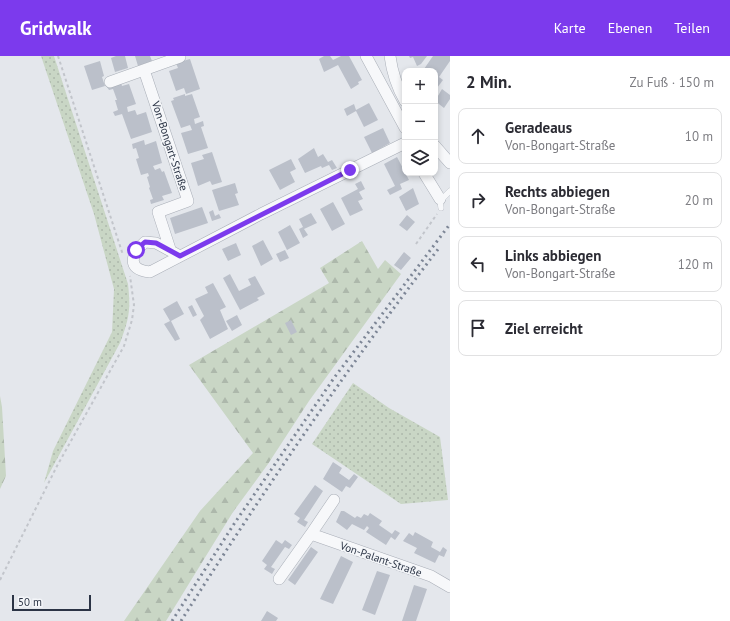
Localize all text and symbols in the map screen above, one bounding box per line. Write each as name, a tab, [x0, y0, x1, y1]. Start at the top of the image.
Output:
text: Gridwalk	[20, 16, 92, 40]
text: Karte	[554, 19, 586, 37]
text: Ebenen	[608, 19, 652, 37]
text: Teilen	[674, 19, 710, 37]
map controls	[402, 68, 438, 176]
button: +	[402, 68, 438, 104]
text: 2 Min.	[466, 71, 512, 93]
text: Zu Fuß · 150 m	[630, 74, 714, 91]
street label: Von-Bongart-Straße	[149, 98, 191, 193]
button: −	[402, 104, 438, 140]
text: Geradeaus	[505, 118, 572, 137]
icon: ahead	[467, 125, 489, 147]
text: 10 m	[685, 128, 713, 145]
text: Von-Bongart-Straße	[505, 137, 615, 154]
button: layers	[402, 140, 438, 176]
route end	[341, 161, 359, 179]
text: Rechts abbiegen	[505, 182, 610, 201]
icon: right	[467, 189, 489, 211]
text: 20 m	[685, 192, 713, 209]
text: Von-Bongart-Straße	[505, 201, 615, 218]
route start	[127, 241, 145, 259]
text: Links abbiegen	[505, 246, 601, 265]
icon: left	[467, 253, 489, 275]
text: 120 m	[678, 256, 713, 273]
text: Von-Bongart-Straße	[505, 265, 615, 282]
icon: arrive	[467, 317, 489, 339]
text: Ziel erreicht	[505, 319, 583, 338]
street label: Von-Palant-Straße	[337, 538, 424, 580]
scale bar	[12, 593, 91, 612]
text: 50 m	[18, 595, 42, 609]

